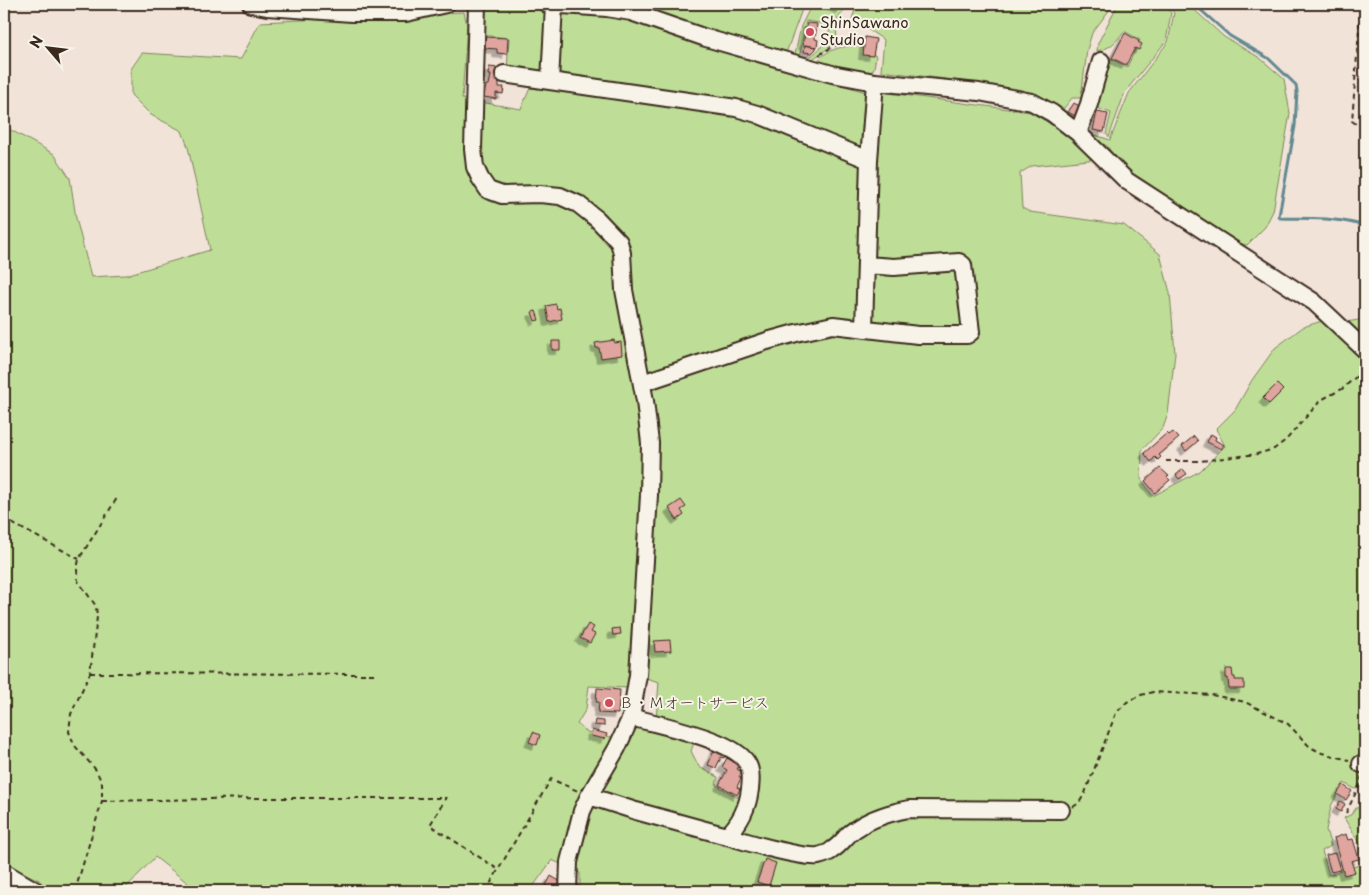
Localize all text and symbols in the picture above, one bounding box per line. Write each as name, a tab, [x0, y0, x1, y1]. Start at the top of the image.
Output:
place label: ShinSawano Studio	[820, 10, 909, 50]
north arrow	[22, 22, 72, 72]
marker: ShinSawano Studio	[804, 26, 816, 38]
text: N	[24, 32, 48, 51]
place label: Ｂ・Ｍオートサービス	[619, 690, 769, 713]
marker: Ｂ・Ｍオートサービス	[603, 697, 615, 709]

